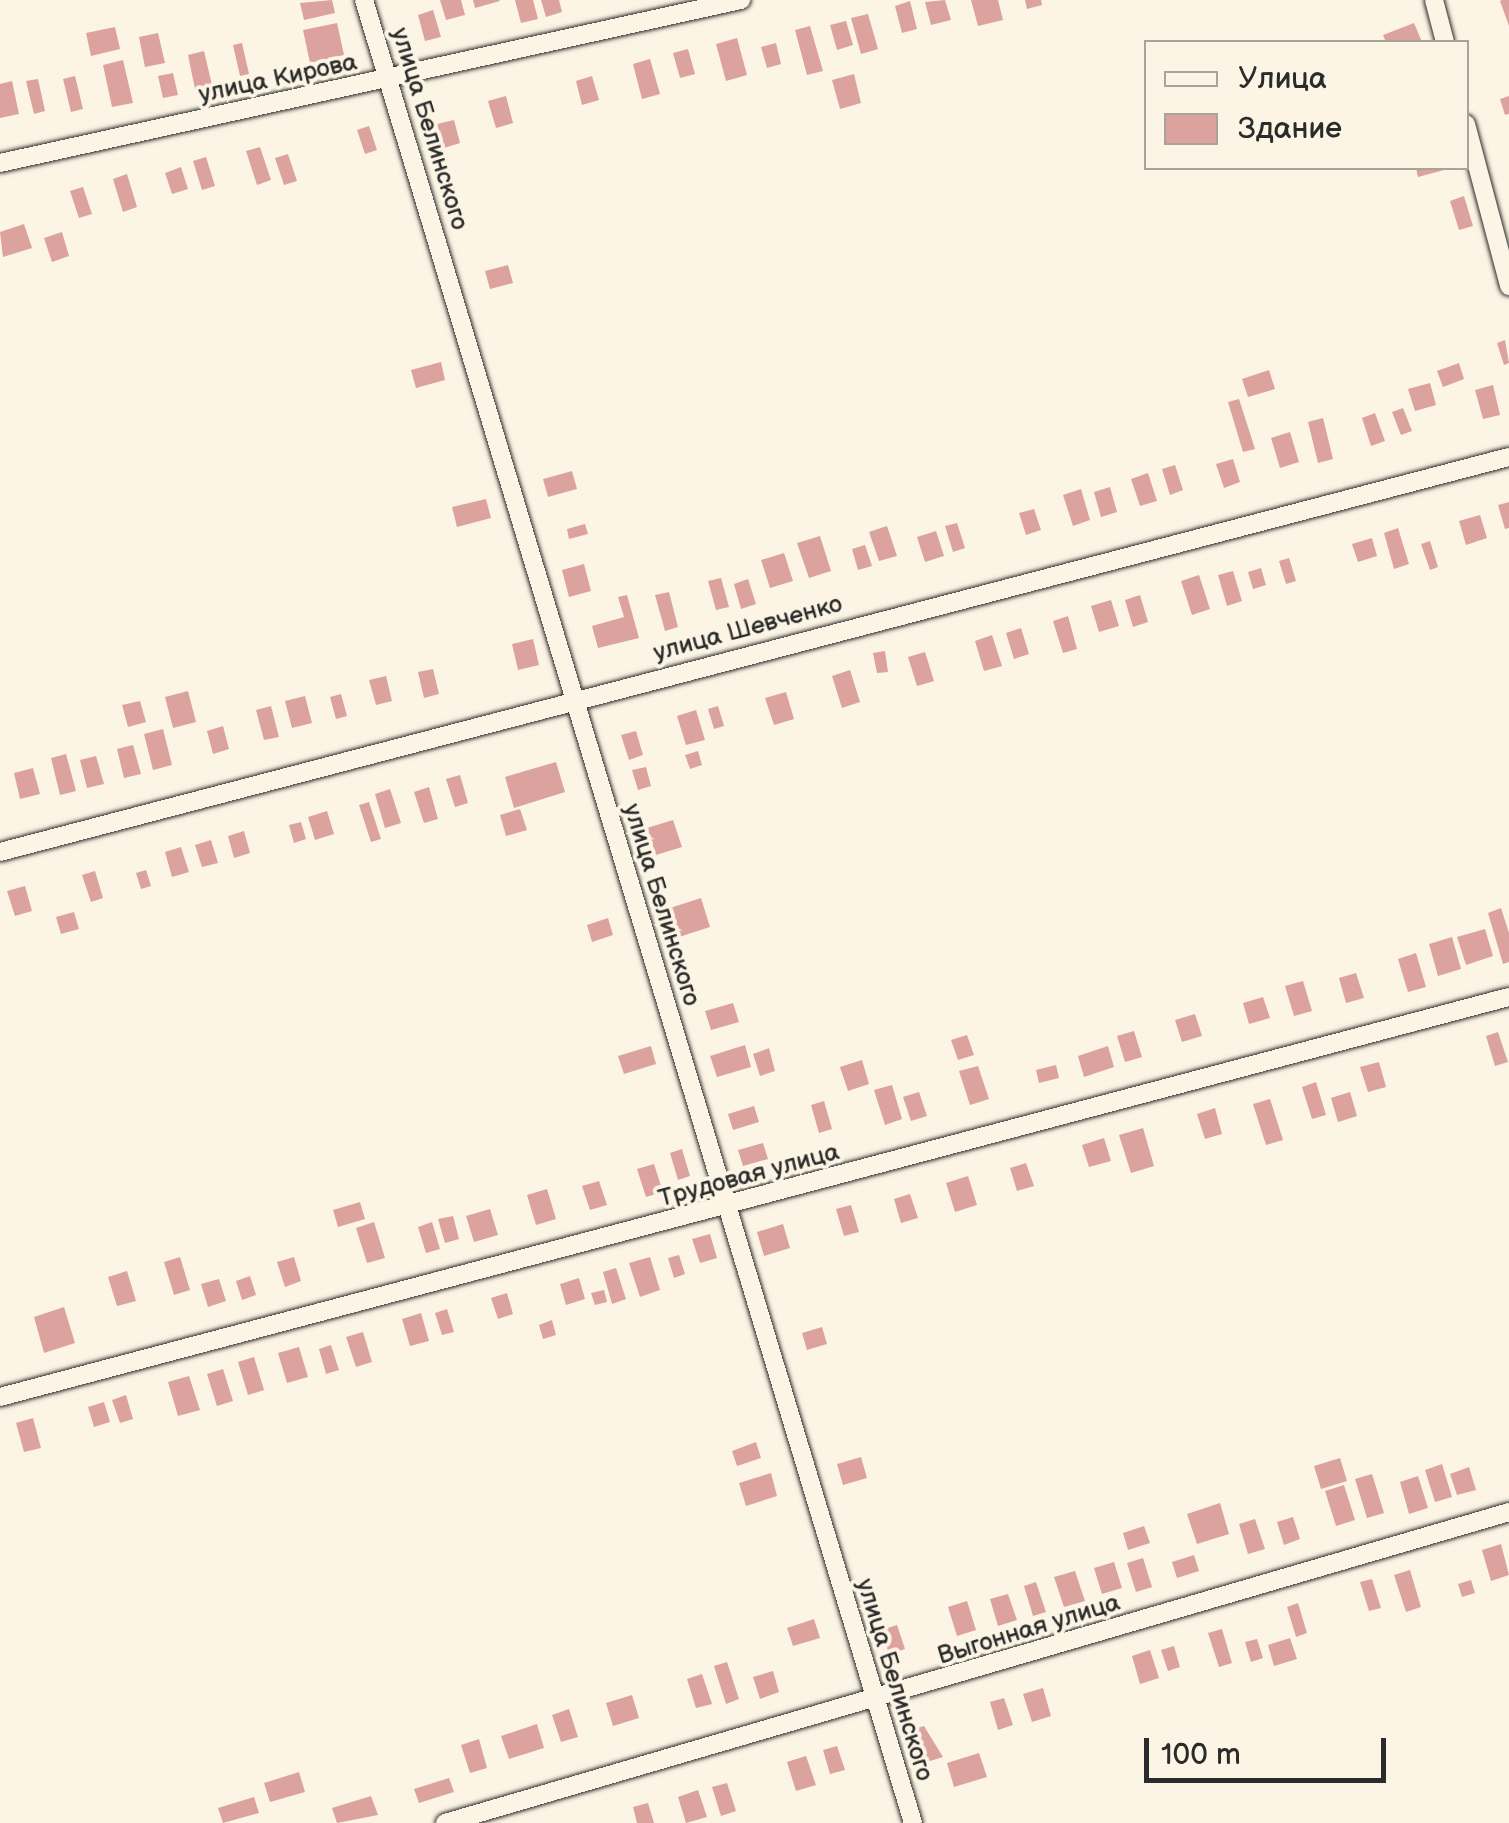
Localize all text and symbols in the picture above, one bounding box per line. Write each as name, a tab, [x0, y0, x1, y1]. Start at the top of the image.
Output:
street label: улица Белинского	[384, 24, 474, 234]
legend	[1144, 40, 1469, 170]
street label: улица Кирова	[196, 48, 360, 110]
text: Улица	[1238, 61, 1327, 97]
text: Здание	[1238, 111, 1342, 147]
street label: улица Шевченко	[650, 589, 846, 669]
street label: улица Белинского	[616, 800, 706, 1010]
street label: Трудовая улица	[655, 1137, 843, 1215]
street label: улица Белинского	[849, 1575, 939, 1785]
street label: Выгонная улица	[934, 1588, 1124, 1672]
scale bar	[1149, 1718, 1392, 1780]
text: 100 m	[1161, 1737, 1241, 1773]

